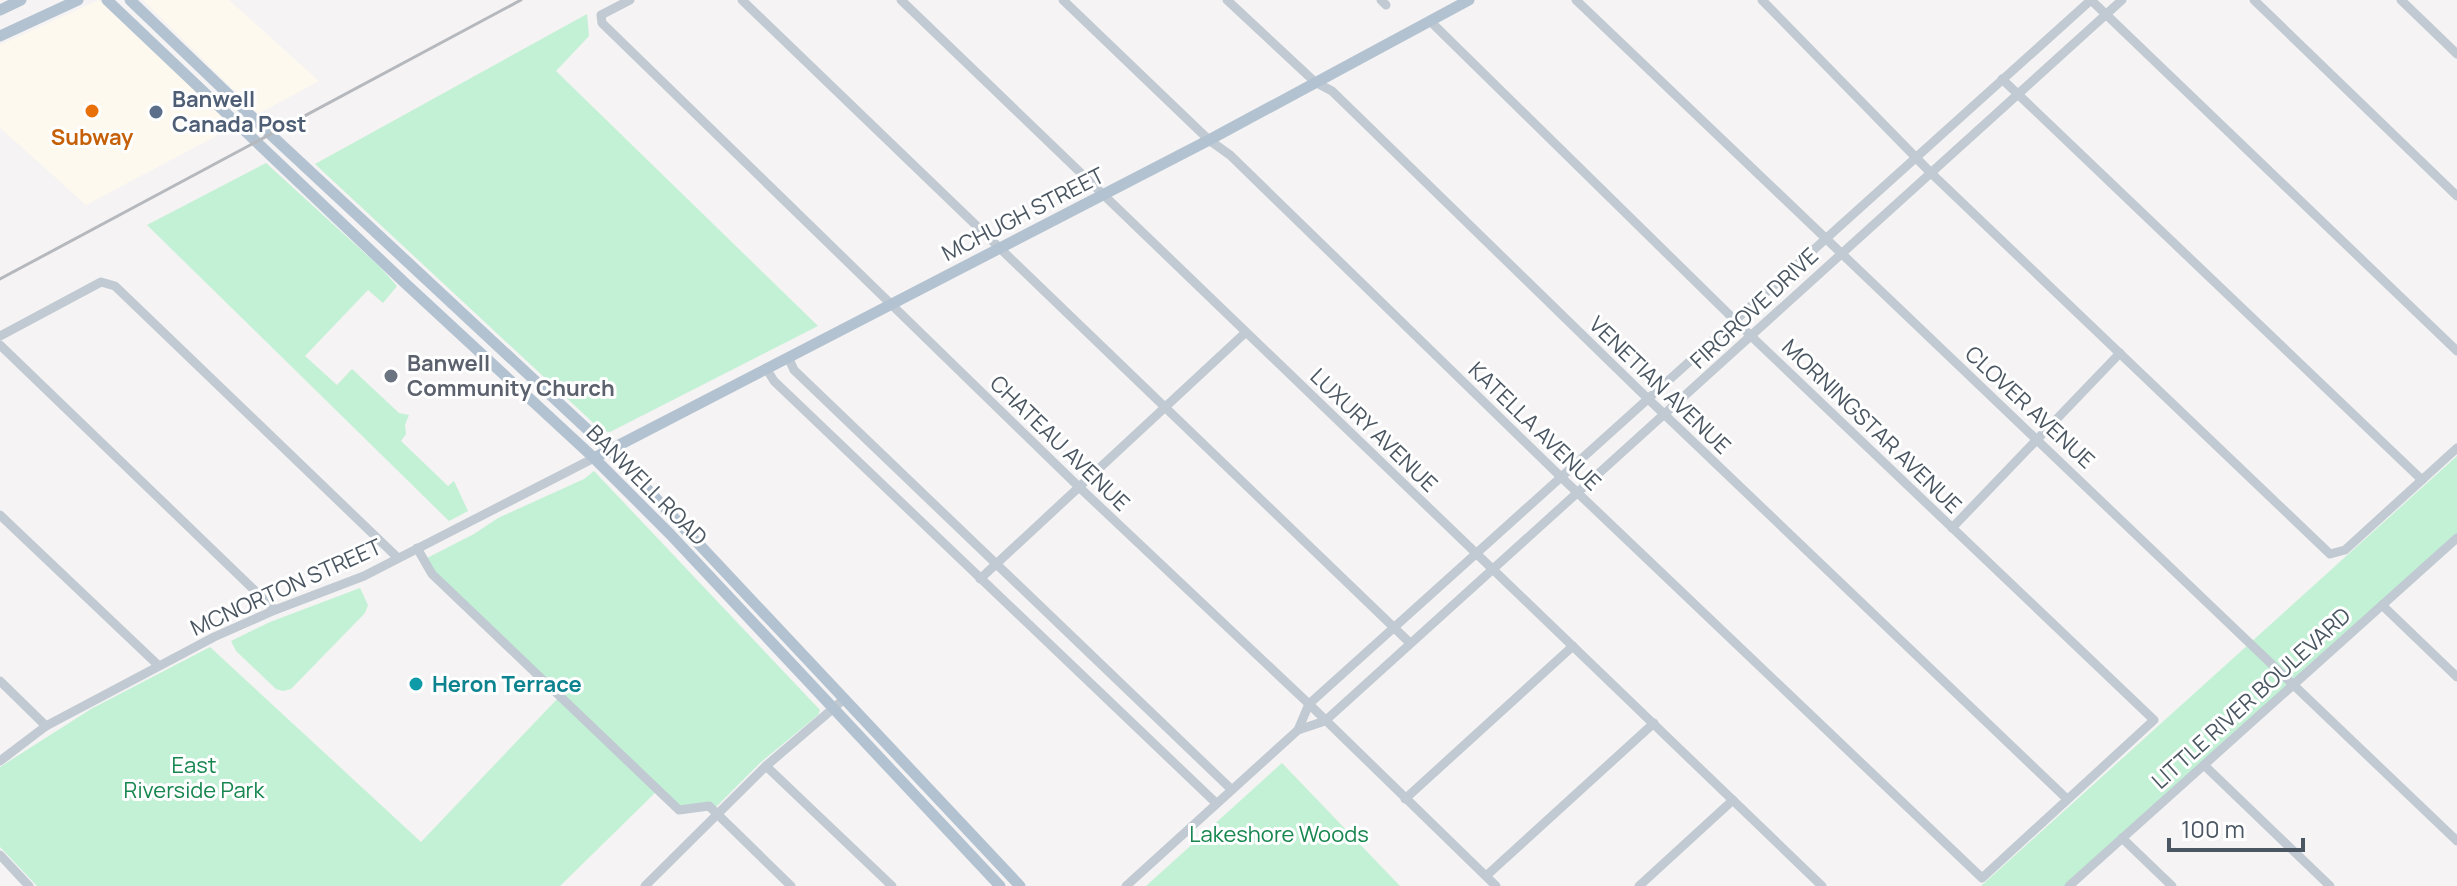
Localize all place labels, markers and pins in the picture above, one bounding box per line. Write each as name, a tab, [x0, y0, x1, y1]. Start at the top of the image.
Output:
place label: Banwell Canada Post	[172, 84, 307, 139]
marker: Subway	[83, 102, 101, 120]
marker: Banwell Canada Post	[147, 103, 165, 121]
place label: Subway	[51, 122, 134, 152]
place label: Banwell Community Church	[407, 348, 615, 403]
marker: Banwell Community Church	[382, 367, 400, 385]
place label: Heron Terrace	[432, 669, 582, 699]
marker: Heron Terrace	[407, 675, 425, 693]

